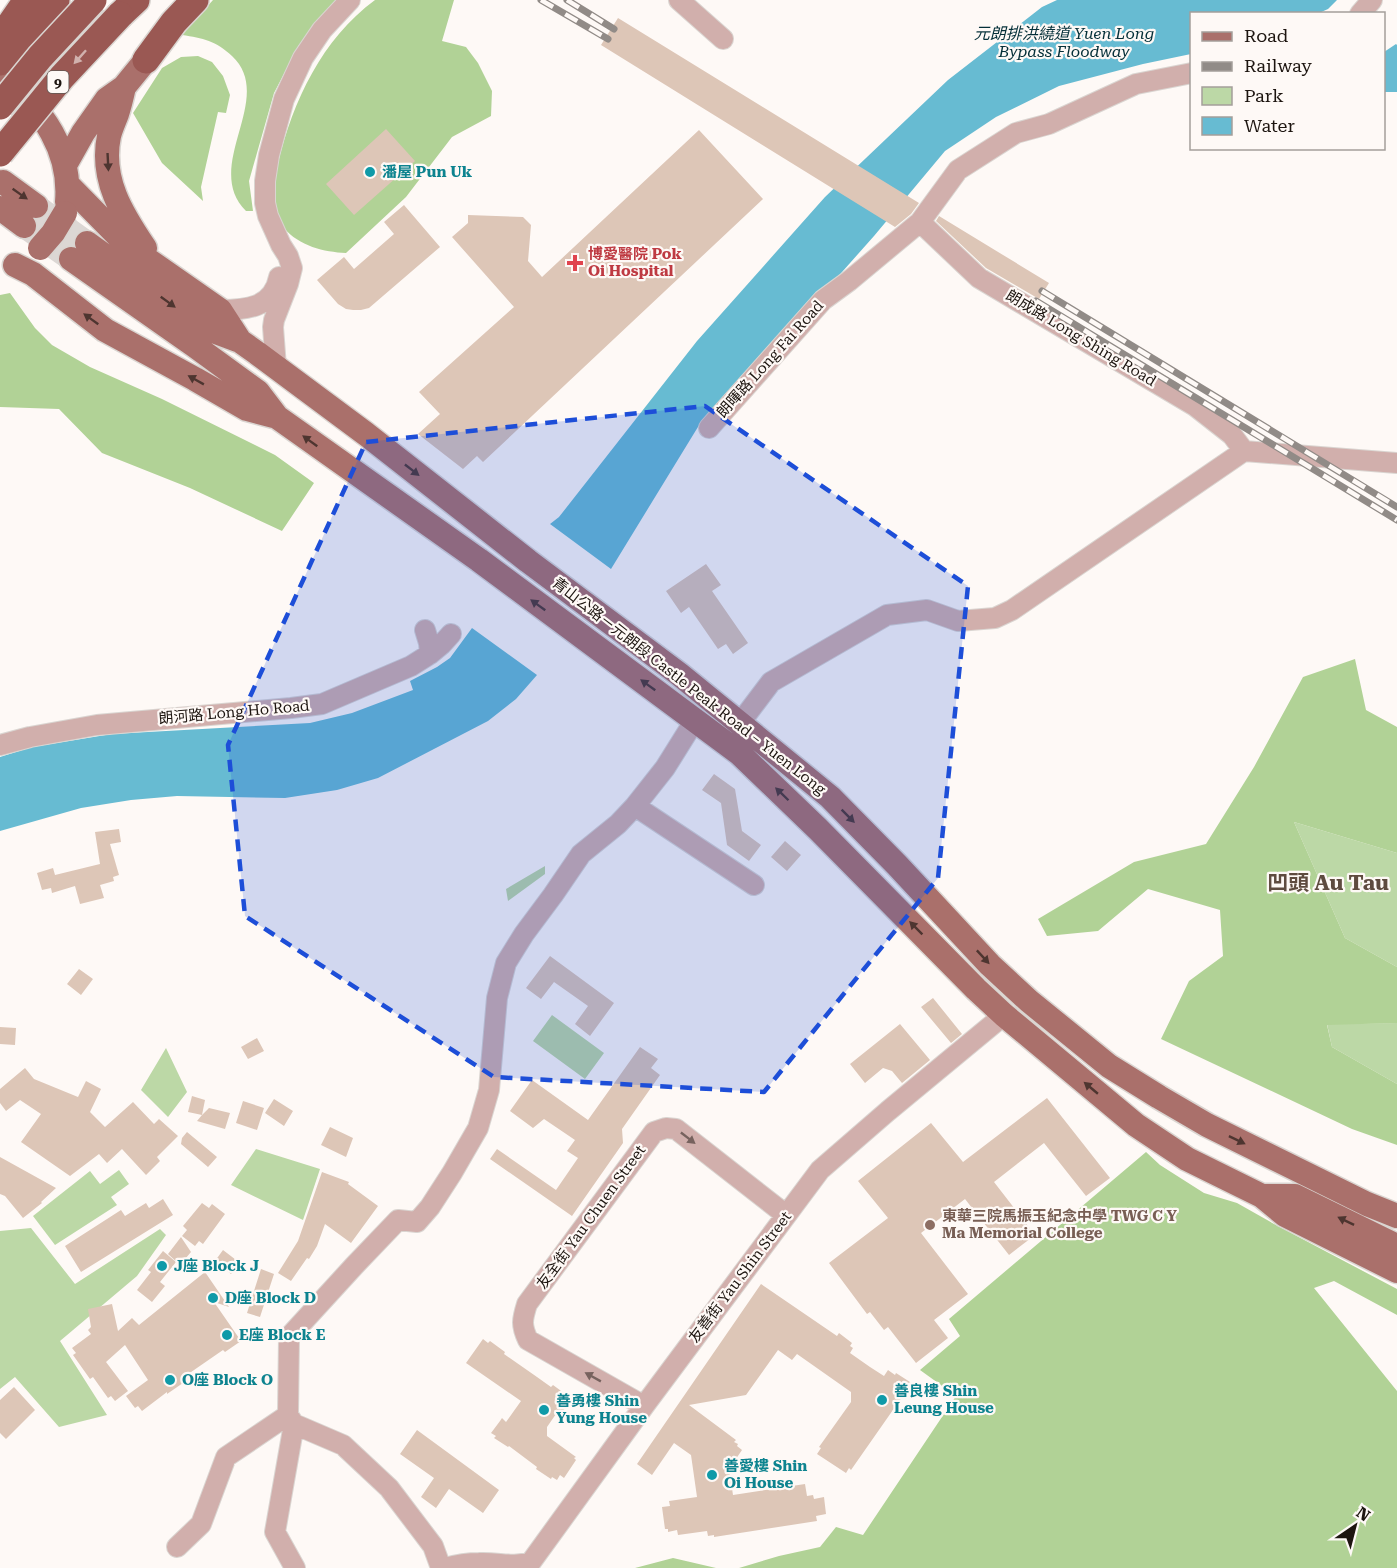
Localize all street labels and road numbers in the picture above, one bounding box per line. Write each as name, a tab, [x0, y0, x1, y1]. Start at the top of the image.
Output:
road number: 9	[48, 71, 68, 93]
street label: 朗成路 Long Shing Road	[1003, 286, 1160, 390]
street label: 朗暉路 Long Fai Road	[713, 297, 828, 421]
street label: 青山公路－元朗段 Castle Peak Road – Yuen Long	[549, 574, 830, 799]
street label: 朗河路 Long Ho Road	[158, 696, 311, 728]
street label: 友全街 Yau Chuen Street	[533, 1141, 650, 1292]
street label: 友善街 Yau Shin Street	[685, 1208, 795, 1346]

